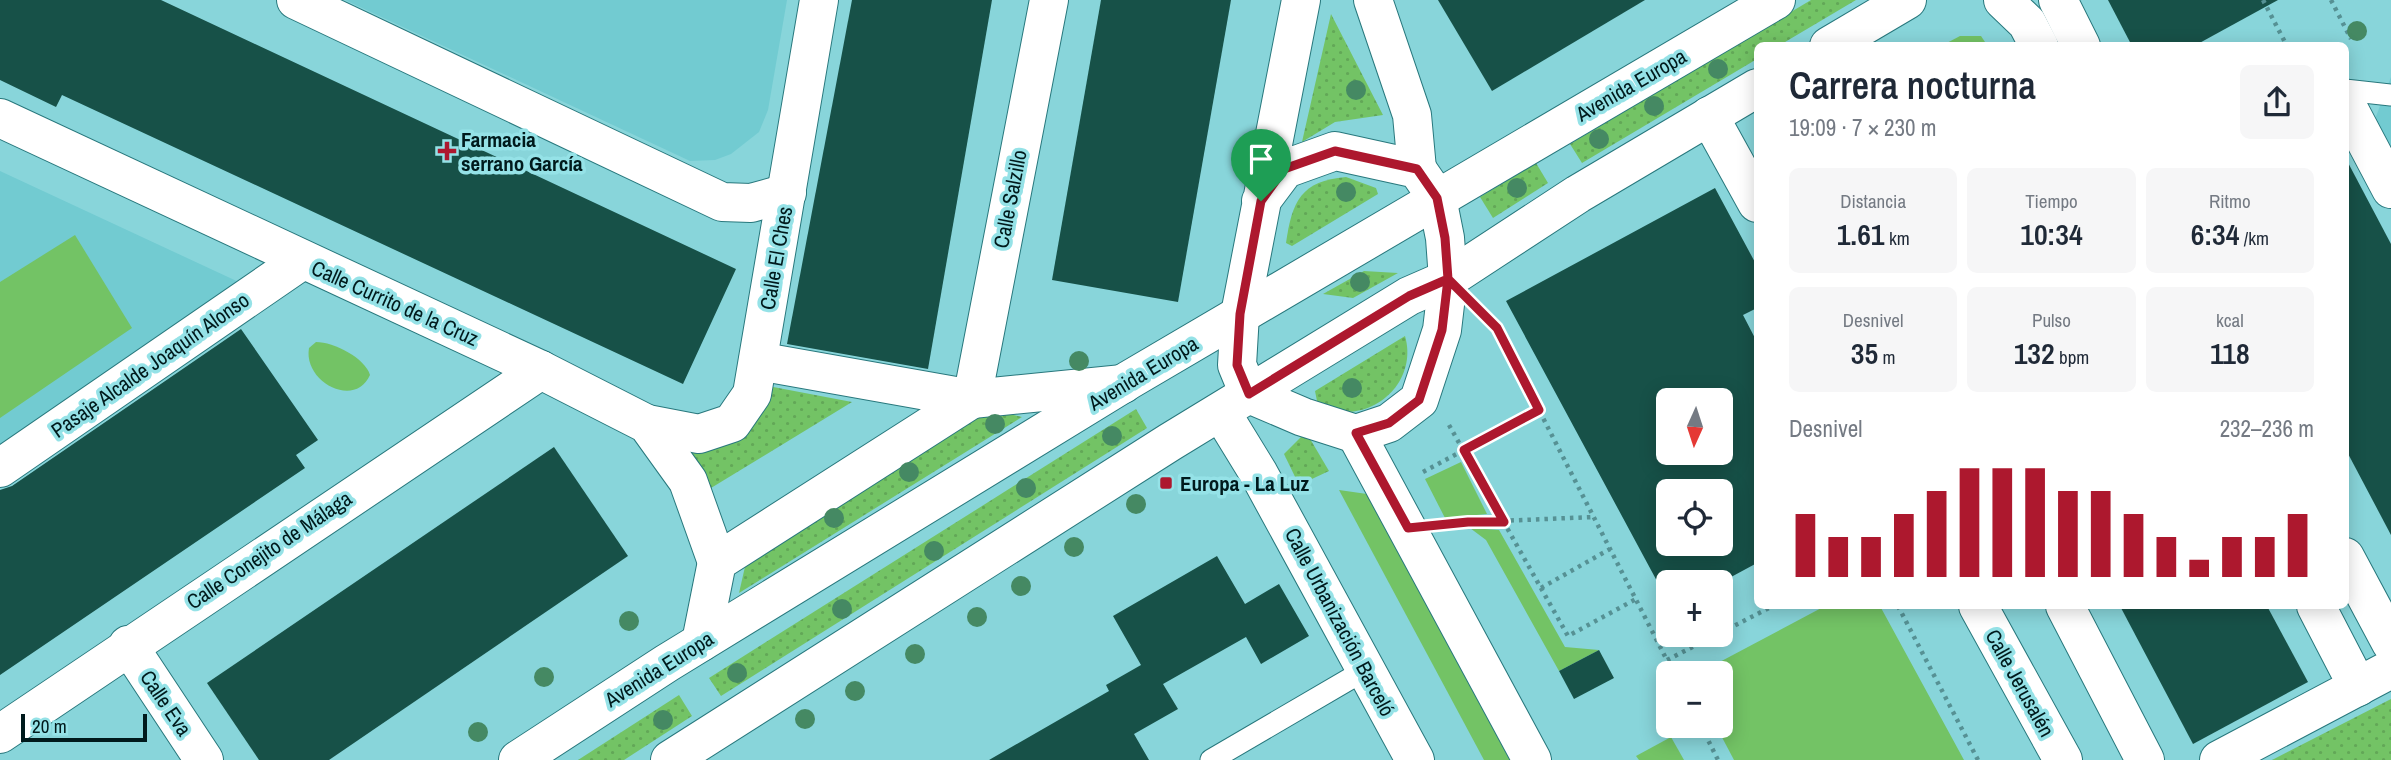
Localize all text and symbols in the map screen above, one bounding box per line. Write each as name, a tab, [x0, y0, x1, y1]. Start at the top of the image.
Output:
street label: Avenida Europa	[1570, 41, 1692, 129]
text: Carrera nocturna	[1789, 60, 2036, 111]
button: share	[2240, 65, 2314, 139]
text: 19:09 · 7 × 230 m	[1789, 112, 1936, 143]
place label: Farmacia serrano García	[461, 125, 583, 178]
pin	[1231, 129, 1291, 201]
icon: arrive	[1242, 140, 1280, 178]
marker: Farmacia serrano García	[439, 143, 455, 159]
street label: Calle Salzillo	[986, 147, 1034, 251]
text: Distancia	[1840, 188, 1906, 214]
text: Tiempo	[2025, 188, 2078, 214]
text: Ritmo	[2209, 188, 2251, 214]
street label: Calle El Ches	[753, 204, 799, 312]
text: 1.61	[1837, 214, 1885, 254]
text: 10:34	[2020, 214, 2083, 254]
text: 6:34	[2191, 214, 2239, 254]
text: km	[1885, 225, 1910, 251]
text: /km	[2239, 225, 2269, 251]
street label: Calle Currito de la Cruz	[307, 253, 483, 353]
street label: Pasaje Alcalde Joaquín Alonso	[45, 286, 255, 444]
text: Desnivel	[1843, 307, 1903, 333]
text: Pulso	[2032, 307, 2071, 333]
text: kcal	[2216, 307, 2244, 333]
street label: Avenida Europa	[1082, 329, 1204, 418]
text: 35	[1851, 333, 1878, 373]
text: 132	[2014, 333, 2055, 373]
text: 118	[2210, 333, 2250, 373]
text: m	[1878, 344, 1896, 370]
text: bpm	[2055, 344, 2089, 370]
north arrow	[1656, 388, 1732, 466]
map controls	[1656, 388, 1733, 738]
text: Desnivel	[1789, 413, 1862, 444]
text: 232–236 m	[2220, 413, 2314, 444]
place label: Europa - La Luz	[1180, 469, 1310, 498]
marker: Europa - La Luz	[1158, 475, 1174, 491]
button: locate	[1656, 479, 1733, 556]
street label: Calle Conejito de Málaga	[181, 484, 358, 616]
street label: Calle Urbanización Barceló	[1278, 523, 1402, 721]
button: +	[1656, 570, 1733, 647]
street label: Avenida Europa	[598, 624, 719, 714]
street label: Calle Jerusalén	[1979, 624, 2061, 742]
button: −	[1656, 661, 1733, 738]
street label: Calle Eva	[133, 664, 199, 742]
scale bar	[21, 711, 147, 743]
text: 20 m	[32, 713, 67, 739]

